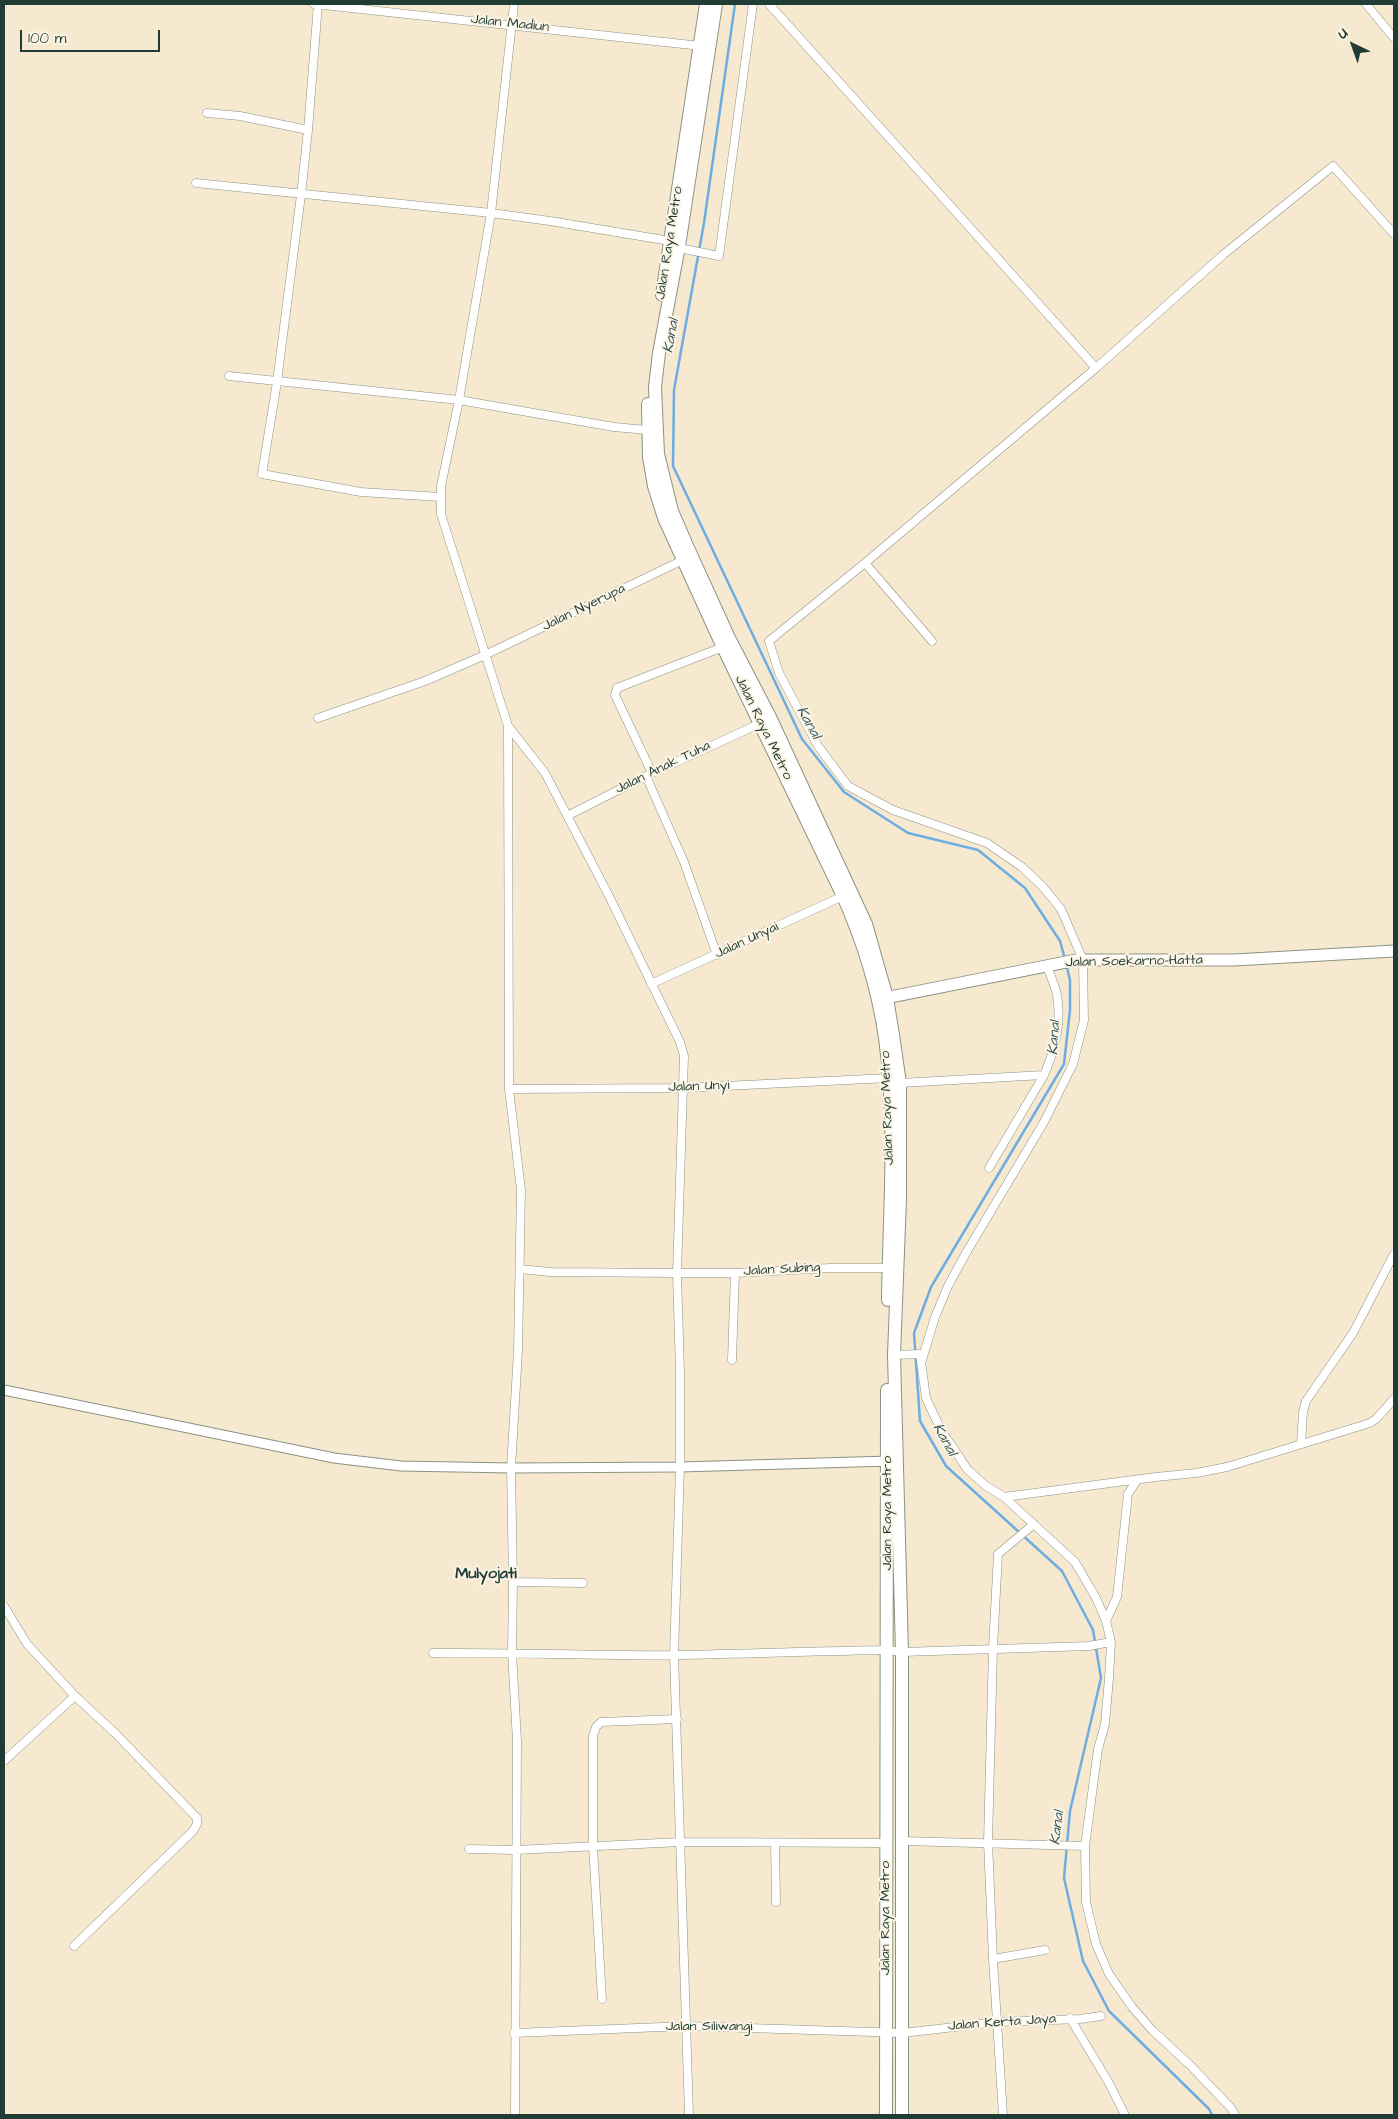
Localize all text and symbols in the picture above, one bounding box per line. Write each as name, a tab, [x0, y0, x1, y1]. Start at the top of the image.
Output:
street label: Jalan Madiun	[470, 12, 550, 36]
scale bar	[22, 20, 162, 52]
north arrow	[1328, 20, 1378, 70]
text: U	[1333, 24, 1353, 44]
text: 100 m	[28, 28, 67, 49]
street label: Jalan Raya Metro	[653, 185, 687, 301]
water label: Kanal	[660, 318, 684, 354]
street label: Jalan Nyerupa	[540, 581, 628, 635]
street label: Jalan Raya Metro	[730, 673, 796, 783]
water label: Kanal	[792, 704, 824, 742]
street label: Jalan Anak Tuha	[613, 738, 713, 798]
street label: Jalan Unyai	[713, 919, 781, 963]
street label: Jalan Soekarno-Hatta	[1065, 952, 1203, 972]
water label: Kanal	[1045, 1020, 1065, 1056]
street label: Jalan Raya Metro	[878, 1051, 898, 1165]
street label: Jalan Unyi	[668, 1078, 730, 1096]
street label: Jalan Subing	[743, 1260, 821, 1280]
water label: Kanal	[928, 1421, 960, 1459]
street label: Jalan Raya Metro	[880, 1456, 896, 1570]
district label: Mulyojati	[455, 1565, 517, 1585]
water label: Kanal	[1047, 1810, 1069, 1846]
street label: Jalan Raya Metro	[878, 1861, 894, 1975]
street label: Jalan Kerta Jaya	[948, 2011, 1056, 2035]
street label: Jalan Siliwangi	[666, 2019, 752, 2035]

